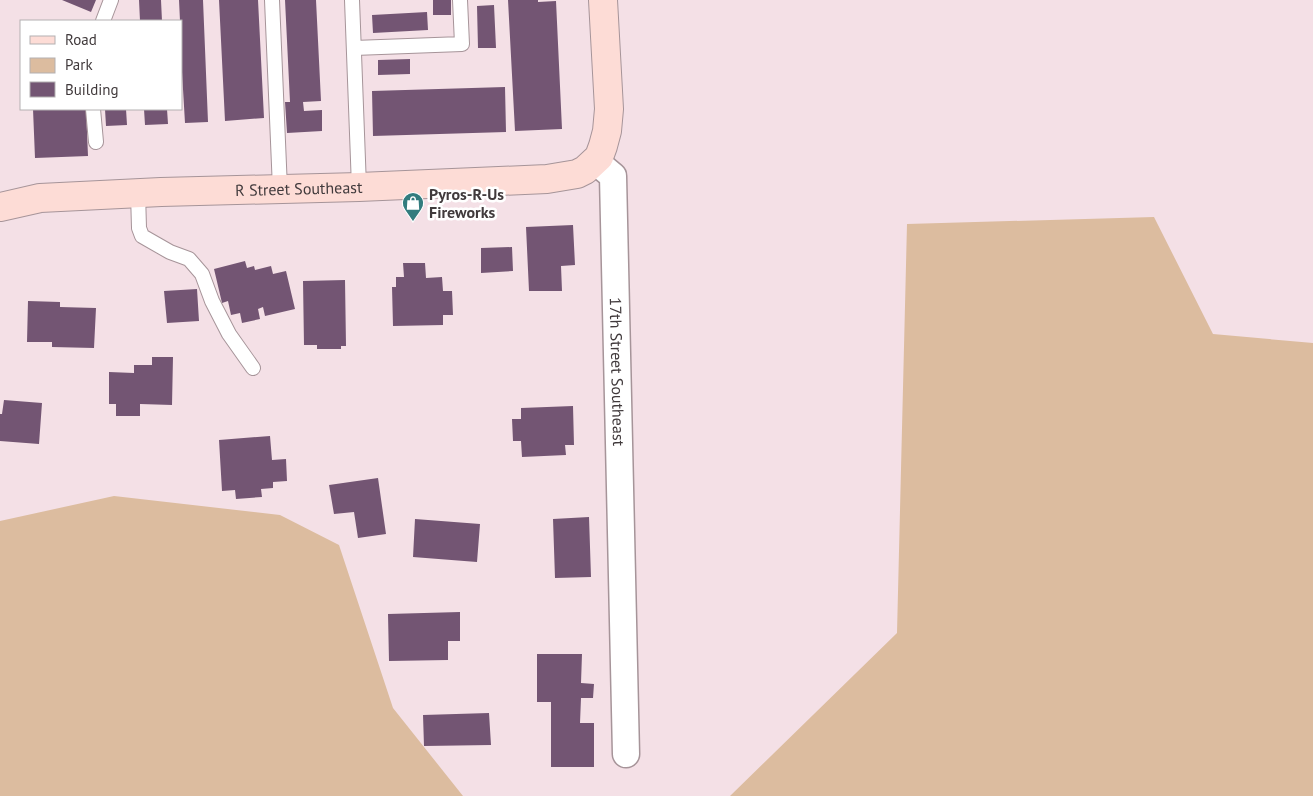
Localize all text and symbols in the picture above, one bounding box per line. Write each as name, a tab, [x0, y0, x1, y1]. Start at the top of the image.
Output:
legend	[20, 20, 182, 110]
text: Road	[65, 30, 97, 49]
text: Park	[65, 55, 93, 74]
text: Building	[65, 80, 119, 99]
street label: R Street Southeast	[235, 177, 363, 200]
place label: Pyros-R-Us Fireworks	[429, 184, 504, 222]
shop icon: Pyros-R-Us Fireworks	[401, 191, 425, 222]
street label: 17th Street Southeast	[606, 297, 629, 447]

